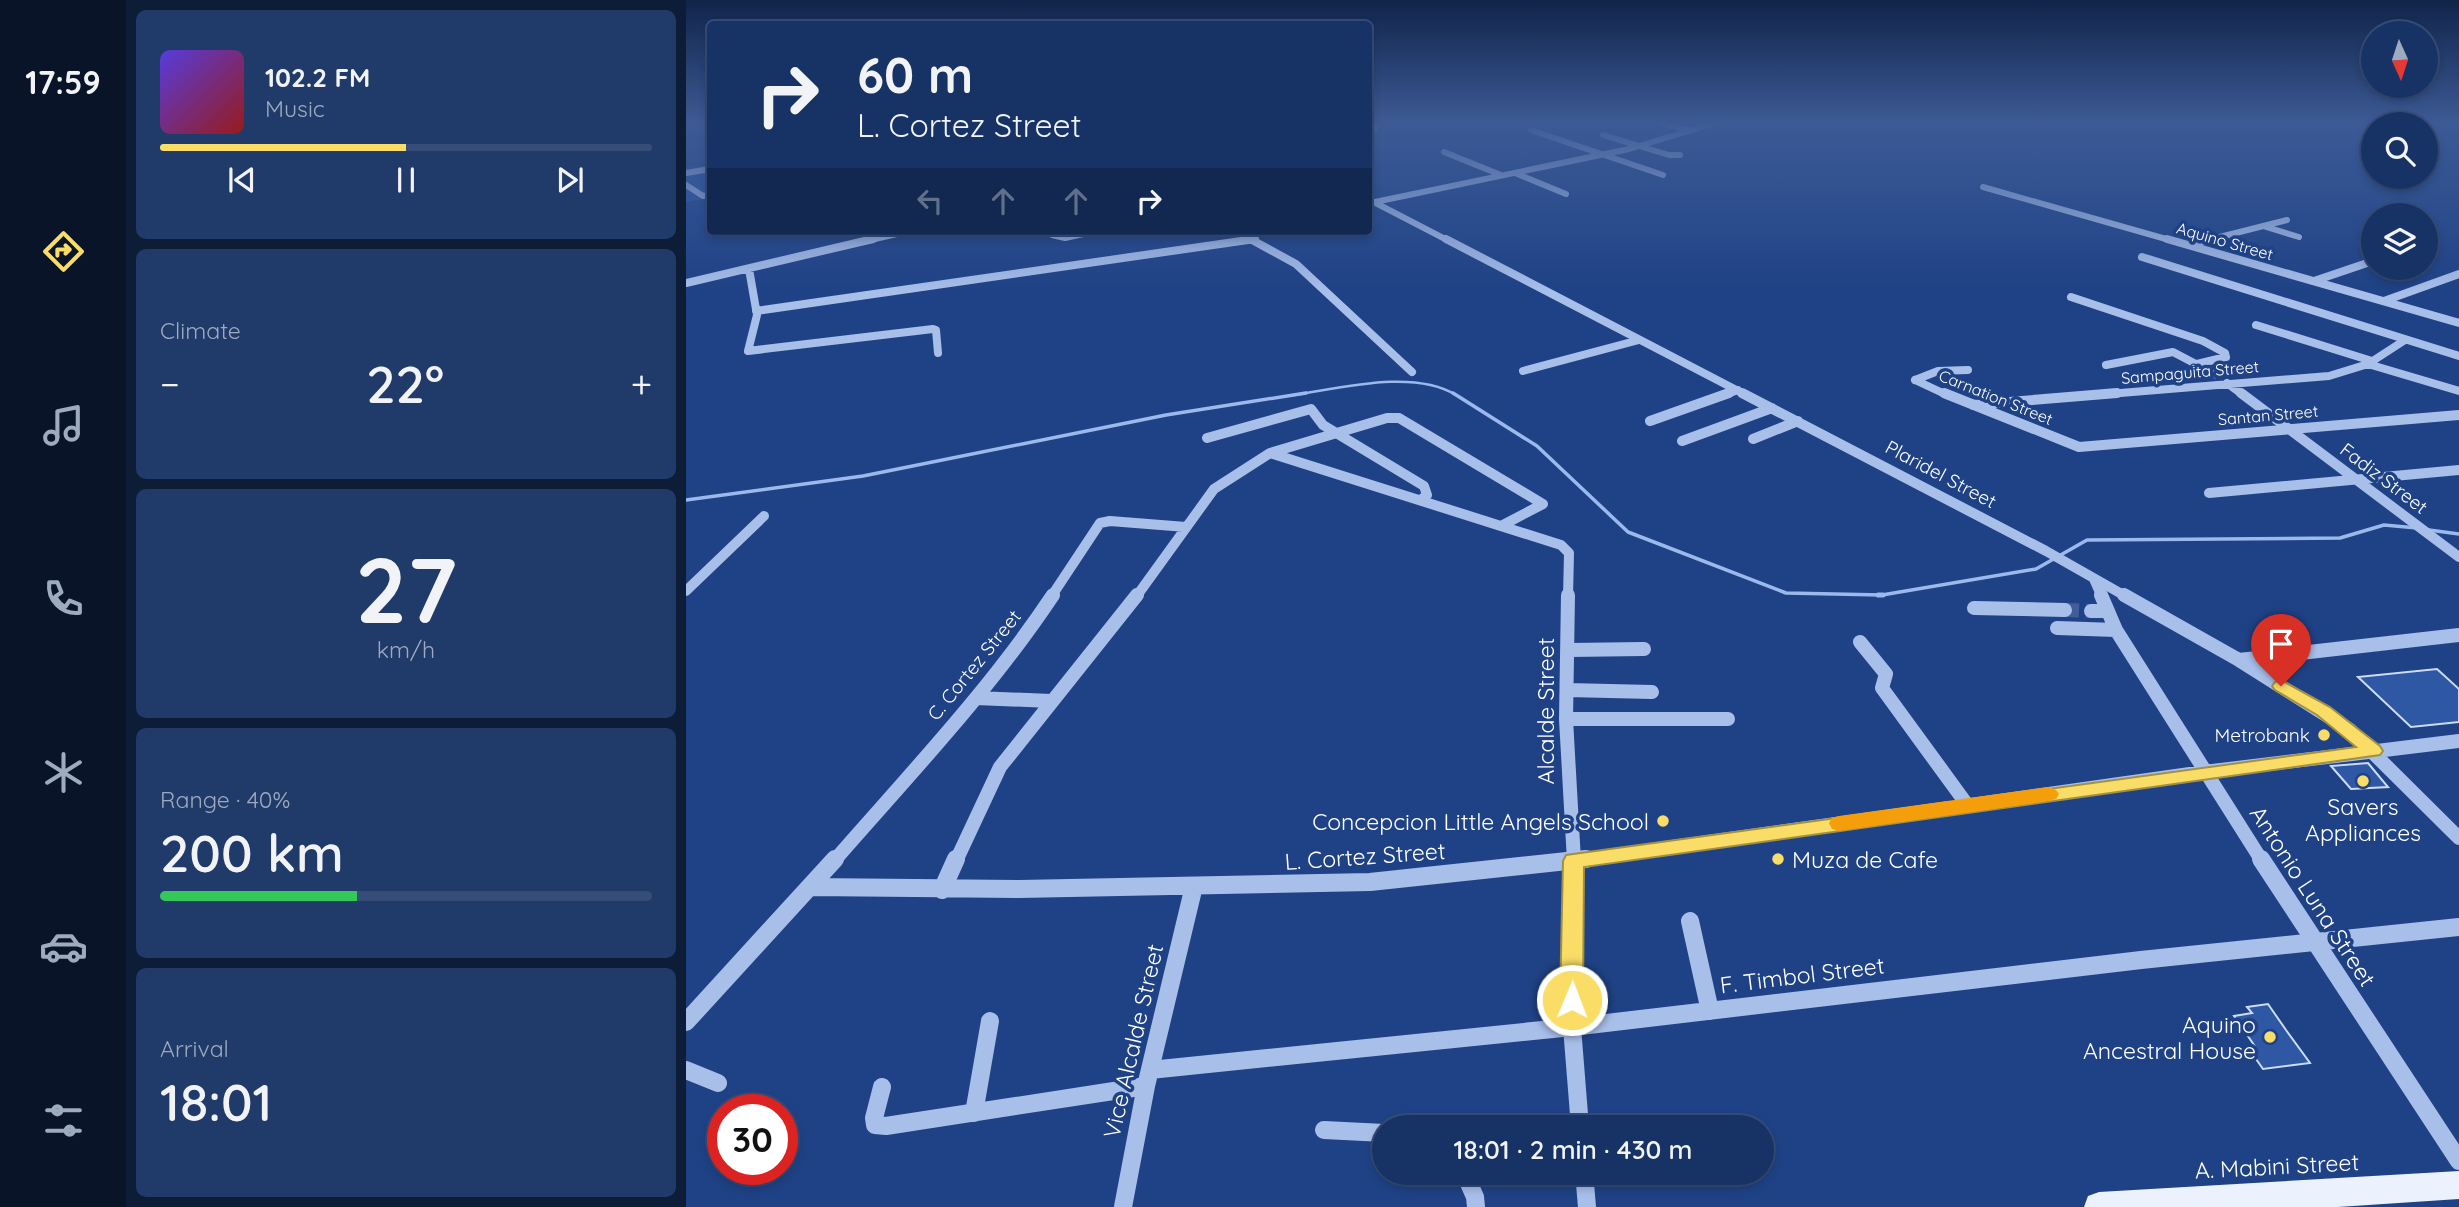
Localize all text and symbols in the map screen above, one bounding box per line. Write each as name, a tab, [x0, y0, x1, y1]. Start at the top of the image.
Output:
north arrow	[2361, 21, 2438, 98]
map controls	[2361, 21, 2438, 280]
text: 60 m	[857, 44, 973, 105]
icon: right	[742, 49, 833, 140]
text: 102.2 FM	[265, 61, 370, 94]
text: 17:59	[25, 62, 101, 102]
text: Music	[265, 94, 325, 123]
text: L. Cortez Street	[857, 105, 1081, 145]
button: search	[2361, 112, 2438, 189]
icon: previous	[223, 161, 261, 199]
icon: pause	[387, 161, 425, 199]
icon: next	[551, 161, 589, 199]
icon: left	[911, 182, 949, 220]
icon: ahead	[984, 182, 1022, 220]
icon: ahead	[1057, 182, 1095, 220]
icon: right	[1130, 182, 1168, 220]
button: layers	[2361, 203, 2438, 280]
street label: Aquino Street	[2174, 218, 2276, 264]
icon: directions	[39, 227, 88, 276]
text: Climate	[160, 316, 241, 345]
text: 22°	[366, 351, 444, 416]
street label: Sampaguita Street	[2120, 356, 2260, 388]
text: −	[160, 360, 180, 408]
text: +	[631, 360, 652, 408]
street label: Carnation Street	[1936, 365, 2056, 429]
icon: music	[39, 401, 88, 450]
street label: Santan Street	[2217, 401, 2319, 429]
street label: Plaridel Street	[1881, 435, 2001, 513]
street label: Fadiz Street	[2335, 437, 2433, 519]
text: 27	[355, 532, 457, 646]
icon: phone	[39, 574, 88, 623]
street label: C. Cortez Street	[922, 605, 1026, 725]
pin	[2251, 614, 2311, 686]
icon: arrive	[2262, 625, 2300, 663]
text: km/h	[377, 635, 435, 664]
street label: Alcalde Street	[1531, 637, 1560, 784]
place label: Metrobank	[2215, 723, 2310, 747]
marker: Metrobank	[2316, 727, 2332, 743]
icon: climate	[39, 748, 88, 797]
marker: Savers Appliances	[2355, 773, 2371, 789]
text: Range · 40%	[160, 785, 290, 814]
place label: Savers Appliances	[2305, 792, 2421, 847]
street label: Antonio Luna Street	[2244, 800, 2382, 992]
place label: Concepcion Little Angels School	[1312, 807, 1649, 836]
marker: Concepcion Little Angels School	[1655, 813, 1671, 829]
text: 200 km	[160, 820, 344, 885]
street label: L. Cortez Street	[1284, 836, 1447, 876]
place label: Muza de Cafe	[1792, 845, 1938, 874]
marker: Muza de Cafe	[1770, 851, 1786, 867]
icon: car	[39, 922, 88, 971]
street label: Vice Alcalde Street	[1097, 941, 1169, 1141]
street label: F. Timbol Street	[1718, 950, 1886, 999]
position arrow	[1535, 963, 1609, 1037]
place label: Aquino Ancestral House	[2083, 1010, 2256, 1065]
marker: Aquino Ancestral House	[2262, 1029, 2278, 1045]
text: Arrival	[160, 1034, 229, 1063]
text: 18:01	[160, 1069, 272, 1134]
speed limit sign: 30	[707, 1094, 798, 1185]
icon: filters	[39, 1096, 88, 1145]
text: 18:01 · 2 min · 430 m	[1454, 1133, 1692, 1166]
street label: A. Mabini Street	[2194, 1147, 2360, 1185]

